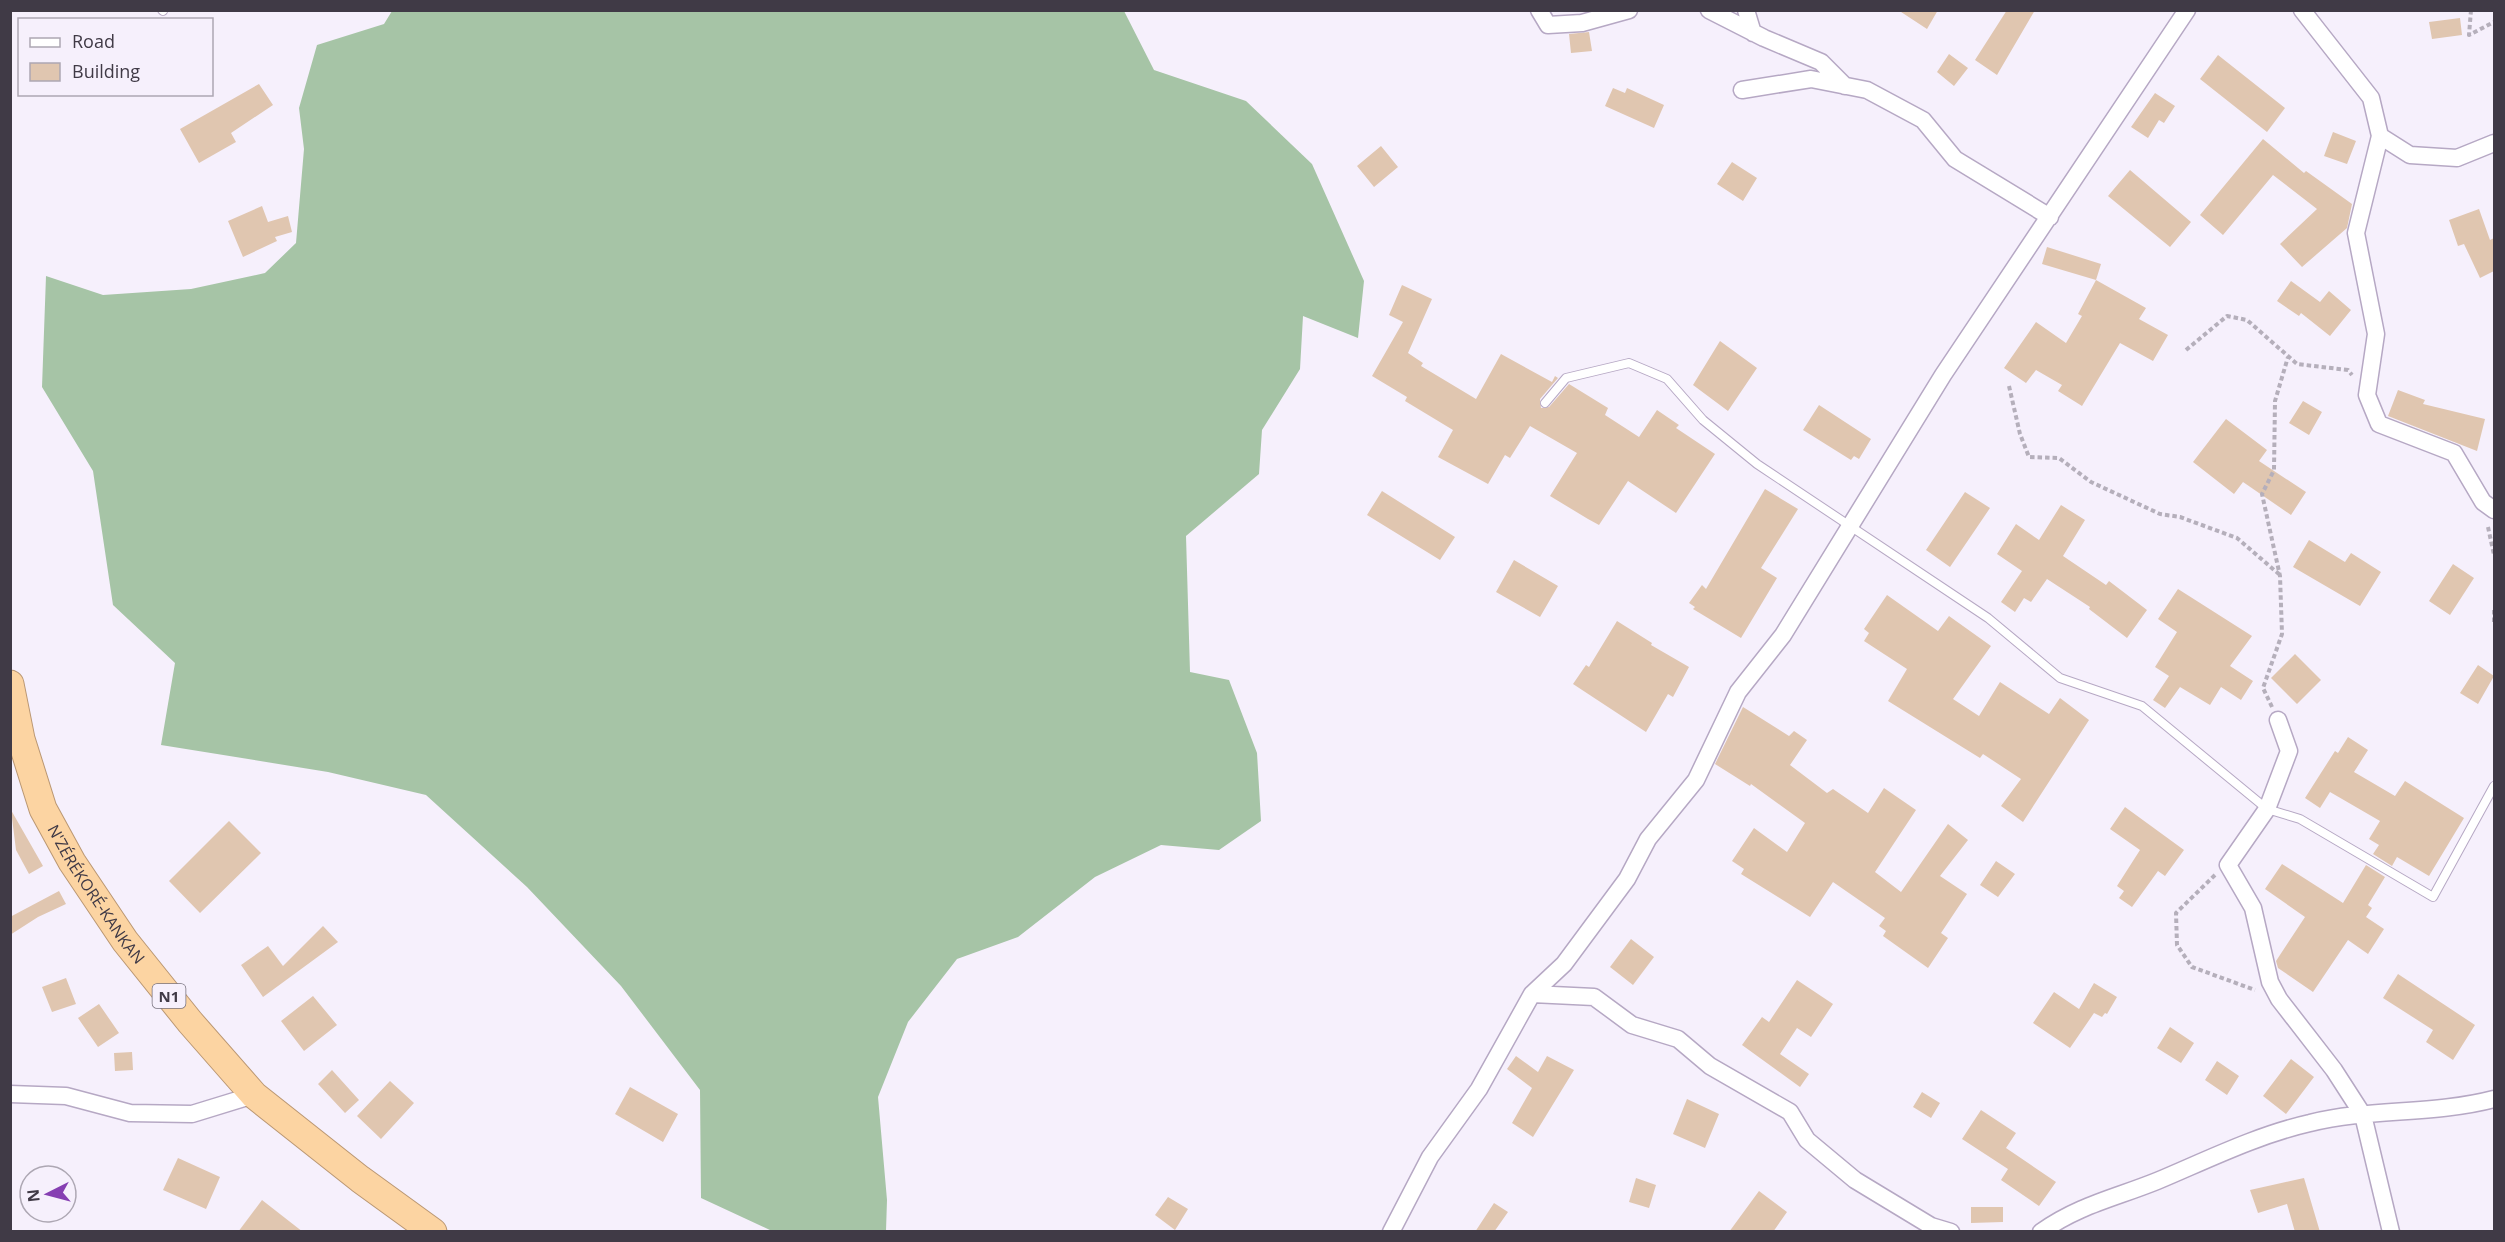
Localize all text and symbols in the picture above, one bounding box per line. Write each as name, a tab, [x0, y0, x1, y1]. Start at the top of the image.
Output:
legend	[18, 18, 213, 96]
text: Road	[72, 29, 115, 53]
text: Building	[72, 59, 140, 83]
street label: N'ZÉRÉKORÉ-KANKAN	[43, 821, 150, 968]
road number: N1	[152, 984, 186, 1008]
north arrow	[18, 1164, 78, 1224]
text: N	[21, 1188, 45, 1203]

